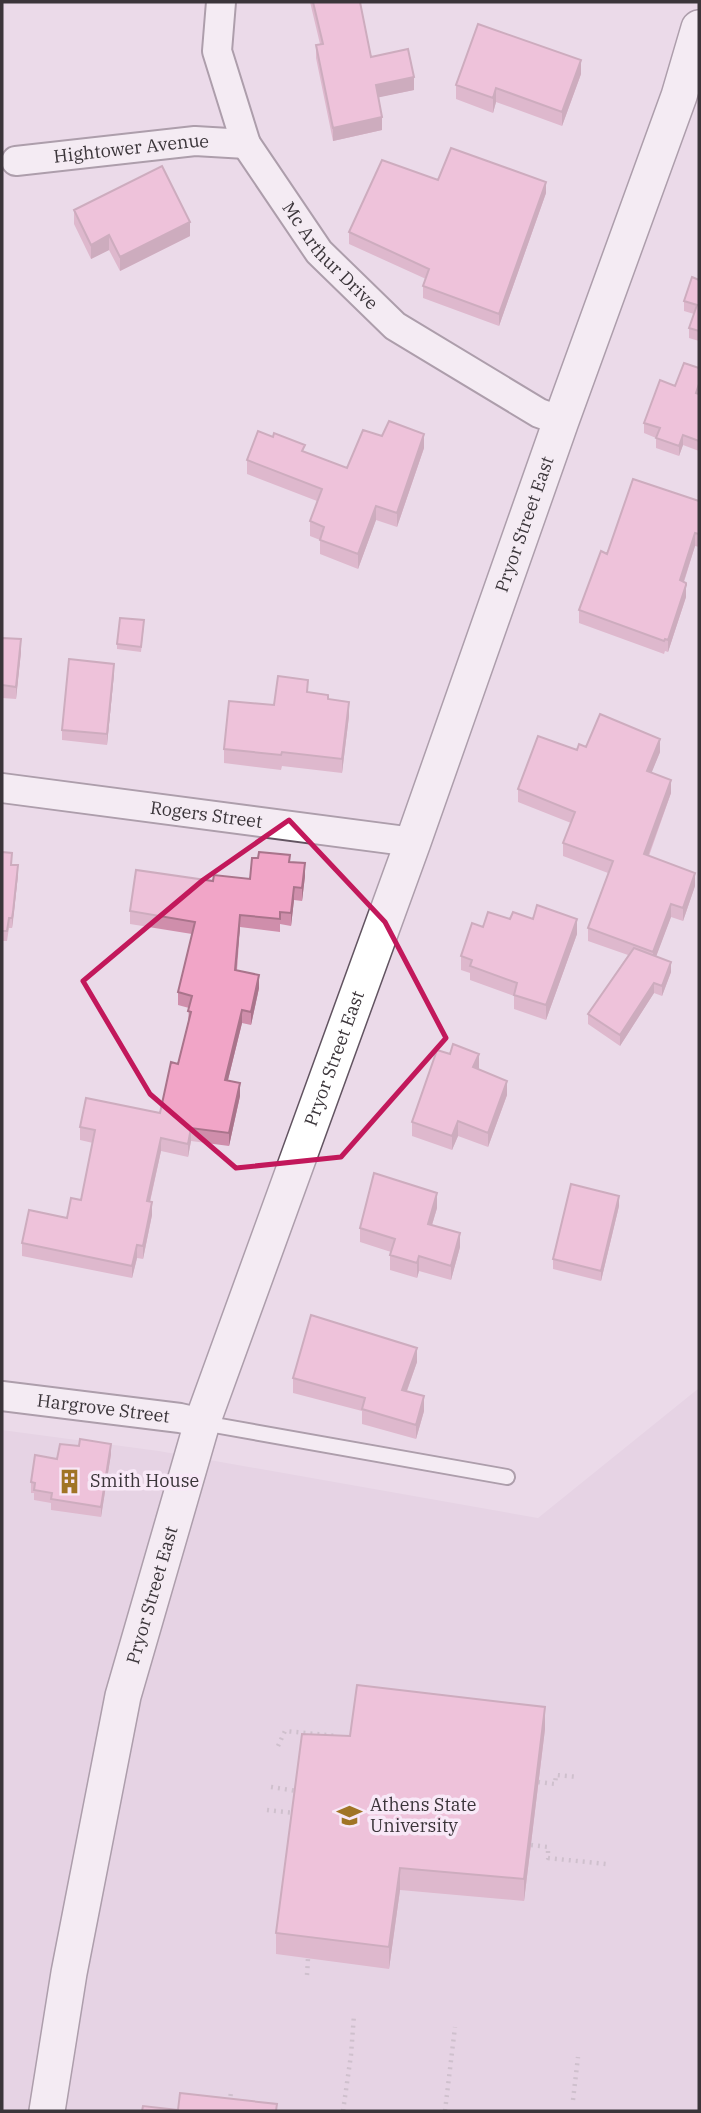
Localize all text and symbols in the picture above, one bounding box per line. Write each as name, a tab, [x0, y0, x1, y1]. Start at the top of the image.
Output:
street label: Hightower Avenue	[52, 129, 210, 168]
street label: Mc Arthur Drive	[277, 197, 383, 314]
street label: Pryor Street East	[490, 453, 559, 595]
street label: Rogers Street	[149, 796, 264, 833]
street label: Pryor Street East	[299, 987, 369, 1129]
street label: Hargrove Street	[36, 1388, 171, 1428]
building icon: Smith House	[56, 1467, 84, 1495]
place label: Smith House	[90, 1469, 199, 1492]
street label: Pryor Street East	[121, 1523, 183, 1667]
place label: Athens State University	[370, 1793, 476, 1837]
school or university icon: Athens State University	[336, 1801, 364, 1829]

